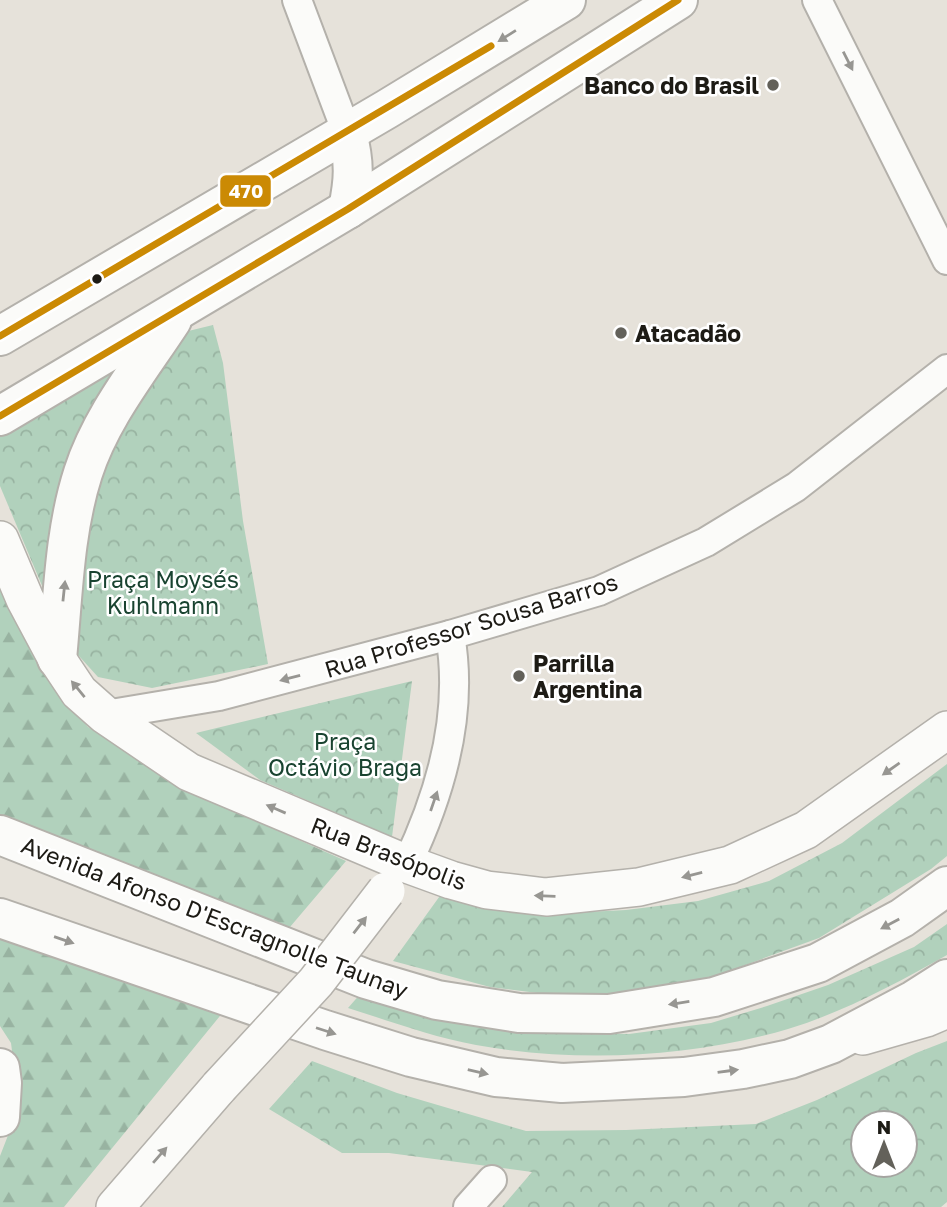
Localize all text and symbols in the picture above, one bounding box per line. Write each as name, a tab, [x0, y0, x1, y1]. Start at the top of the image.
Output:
one-way arrow	[498, 29, 517, 42]
one-way arrow	[842, 51, 853, 71]
place label: Banco do Brasil	[584, 71, 759, 99]
marker: Banco do Brasil	[765, 77, 781, 93]
line badge: 470	[219, 174, 272, 208]
text: 470	[229, 179, 263, 202]
unlabelled marker	[90, 272, 104, 286]
place label: Atacadão	[635, 319, 741, 347]
marker: Atacadão	[613, 325, 629, 341]
park label: Praça Moysés Kuhlmann	[87, 565, 239, 619]
street label: Rua Professor Sousa Barros	[321, 567, 621, 683]
one-way arrow	[58, 580, 69, 602]
place label: Parrilla Argentina	[533, 649, 642, 703]
marker: Parrilla Argentina	[511, 668, 527, 684]
one-way arrow	[279, 673, 300, 683]
one-way arrow	[71, 681, 86, 699]
park label: Praça Octávio Braga	[268, 727, 422, 781]
one-way arrow	[882, 762, 900, 776]
one-way arrow	[429, 791, 440, 812]
one-way arrow	[266, 803, 287, 814]
street label: Rua Brasópolis	[307, 810, 471, 896]
street label: Avenida Afonso D'Escragnolle Taunay	[18, 830, 412, 1004]
one-way arrow	[681, 869, 703, 880]
one-way arrow	[533, 890, 555, 901]
one-way arrow	[353, 916, 368, 934]
one-way arrow	[881, 918, 900, 930]
one-way arrow	[54, 935, 75, 946]
one-way arrow	[668, 998, 690, 1009]
one-way arrow	[315, 1026, 336, 1036]
one-way arrow	[718, 1066, 740, 1077]
one-way arrow	[467, 1067, 489, 1078]
north arrow	[849, 1109, 919, 1179]
text: N	[877, 1115, 891, 1138]
one-way arrow	[152, 1147, 167, 1164]

